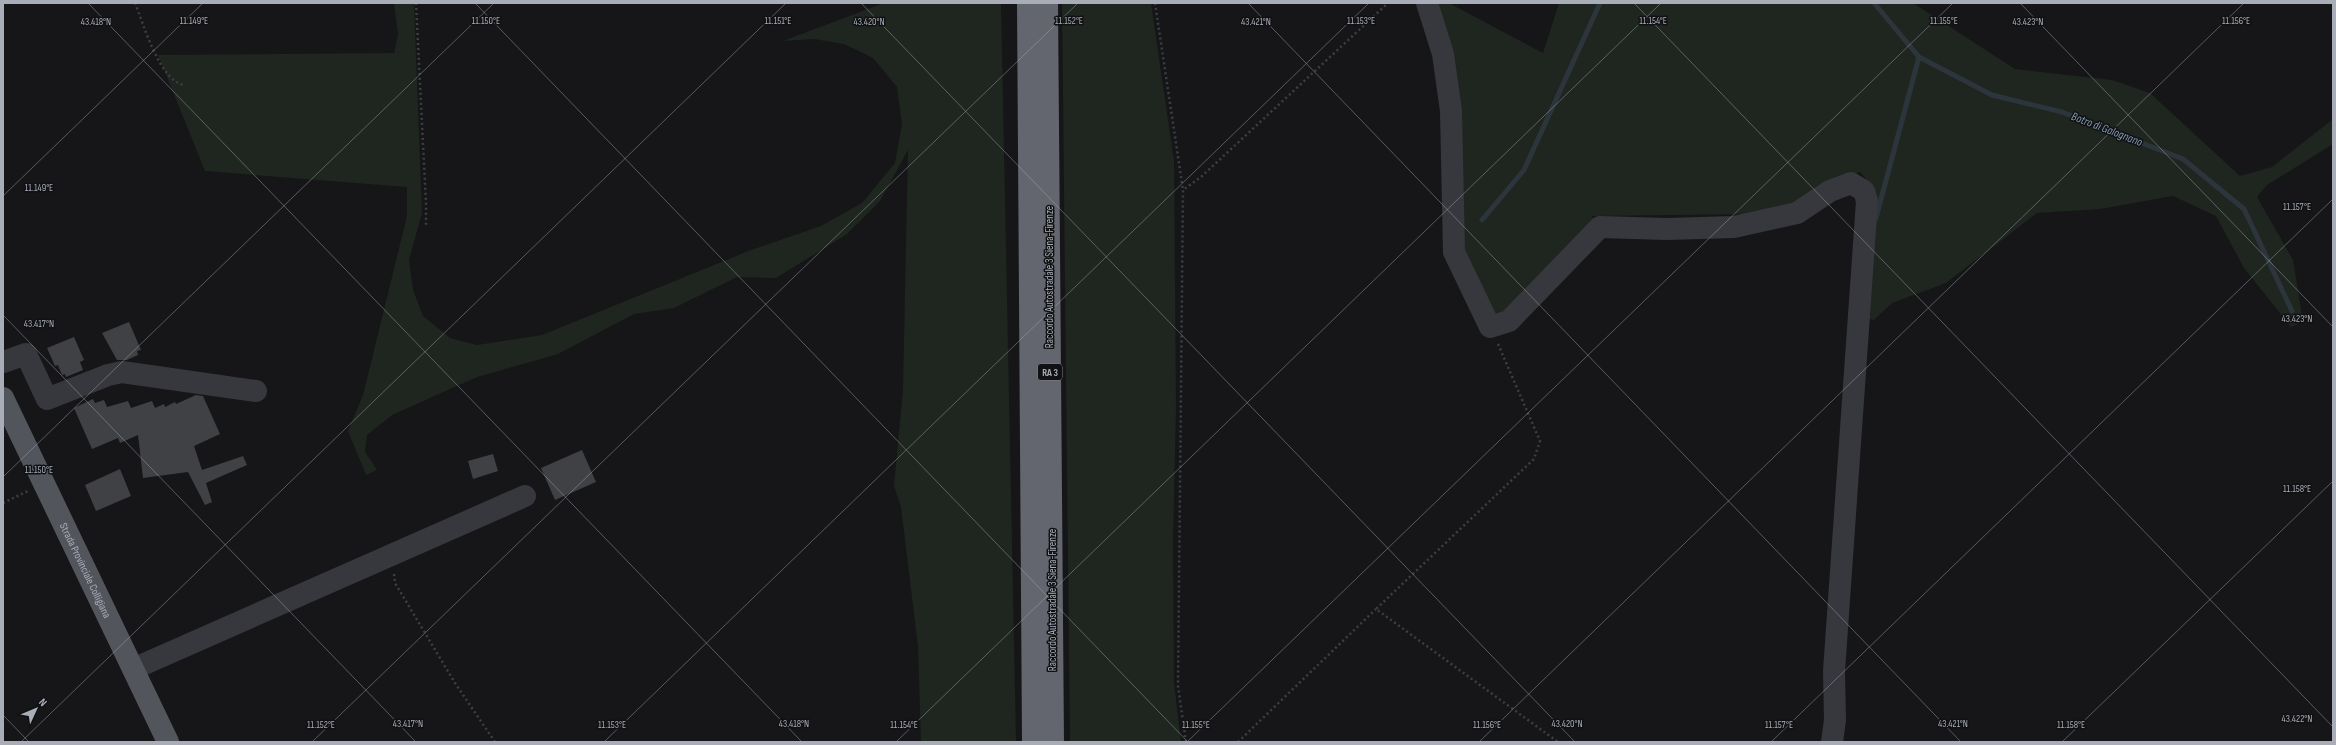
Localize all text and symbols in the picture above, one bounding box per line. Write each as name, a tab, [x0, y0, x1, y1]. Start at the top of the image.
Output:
text: 11.149°E	[180, 15, 208, 27]
text: 11.150°E	[472, 15, 500, 27]
text: 11.151°E	[765, 15, 791, 27]
text: 11.152°E	[1055, 15, 1083, 27]
text: 11.153°E	[1347, 15, 1375, 27]
text: 11.154°E	[1639, 15, 1667, 27]
text: 11.155°E	[1930, 15, 1958, 27]
text: 11.156°E	[2222, 15, 2250, 27]
text: 43.418°N	[81, 16, 111, 28]
text: 43.420°N	[853, 16, 885, 28]
text: 43.421°N	[1241, 16, 1271, 28]
text: 43.423°N	[2013, 16, 2043, 28]
water label: Botro di Galognano	[2069, 109, 2145, 150]
text: 11.149°E	[25, 182, 53, 194]
text: 11.157°E	[2283, 201, 2311, 213]
street label: Raccordo Autostradale 3 Siena-Firenze	[1043, 206, 1056, 348]
text: 43.423°N	[2282, 313, 2312, 325]
text: 43.417°N	[24, 318, 54, 330]
road number: RA 3	[1038, 364, 1062, 380]
text: 11.150°E	[25, 464, 53, 476]
text: 11.158°E	[2283, 483, 2311, 495]
street label: Strada Provinciale Colligiana	[57, 521, 113, 620]
street label: Raccordo Autostradale 3 Siena-Firenze	[1046, 529, 1059, 671]
north arrow	[16, 689, 56, 729]
text: N	[36, 696, 50, 709]
text: 43.422°N	[2282, 713, 2312, 725]
text: 43.417°N	[393, 718, 423, 730]
text: 43.418°N	[779, 718, 809, 730]
text: 43.420°N	[1551, 718, 1583, 730]
text: 43.421°N	[1938, 718, 1968, 730]
text: 11.152°E	[307, 719, 335, 731]
text: 11.153°E	[598, 719, 626, 731]
text: 11.154°E	[890, 719, 918, 731]
text: 11.155°E	[1182, 719, 1210, 731]
text: 11.156°E	[1473, 719, 1501, 731]
text: 11.157°E	[1765, 719, 1793, 731]
text: 11.158°E	[2057, 719, 2085, 731]

